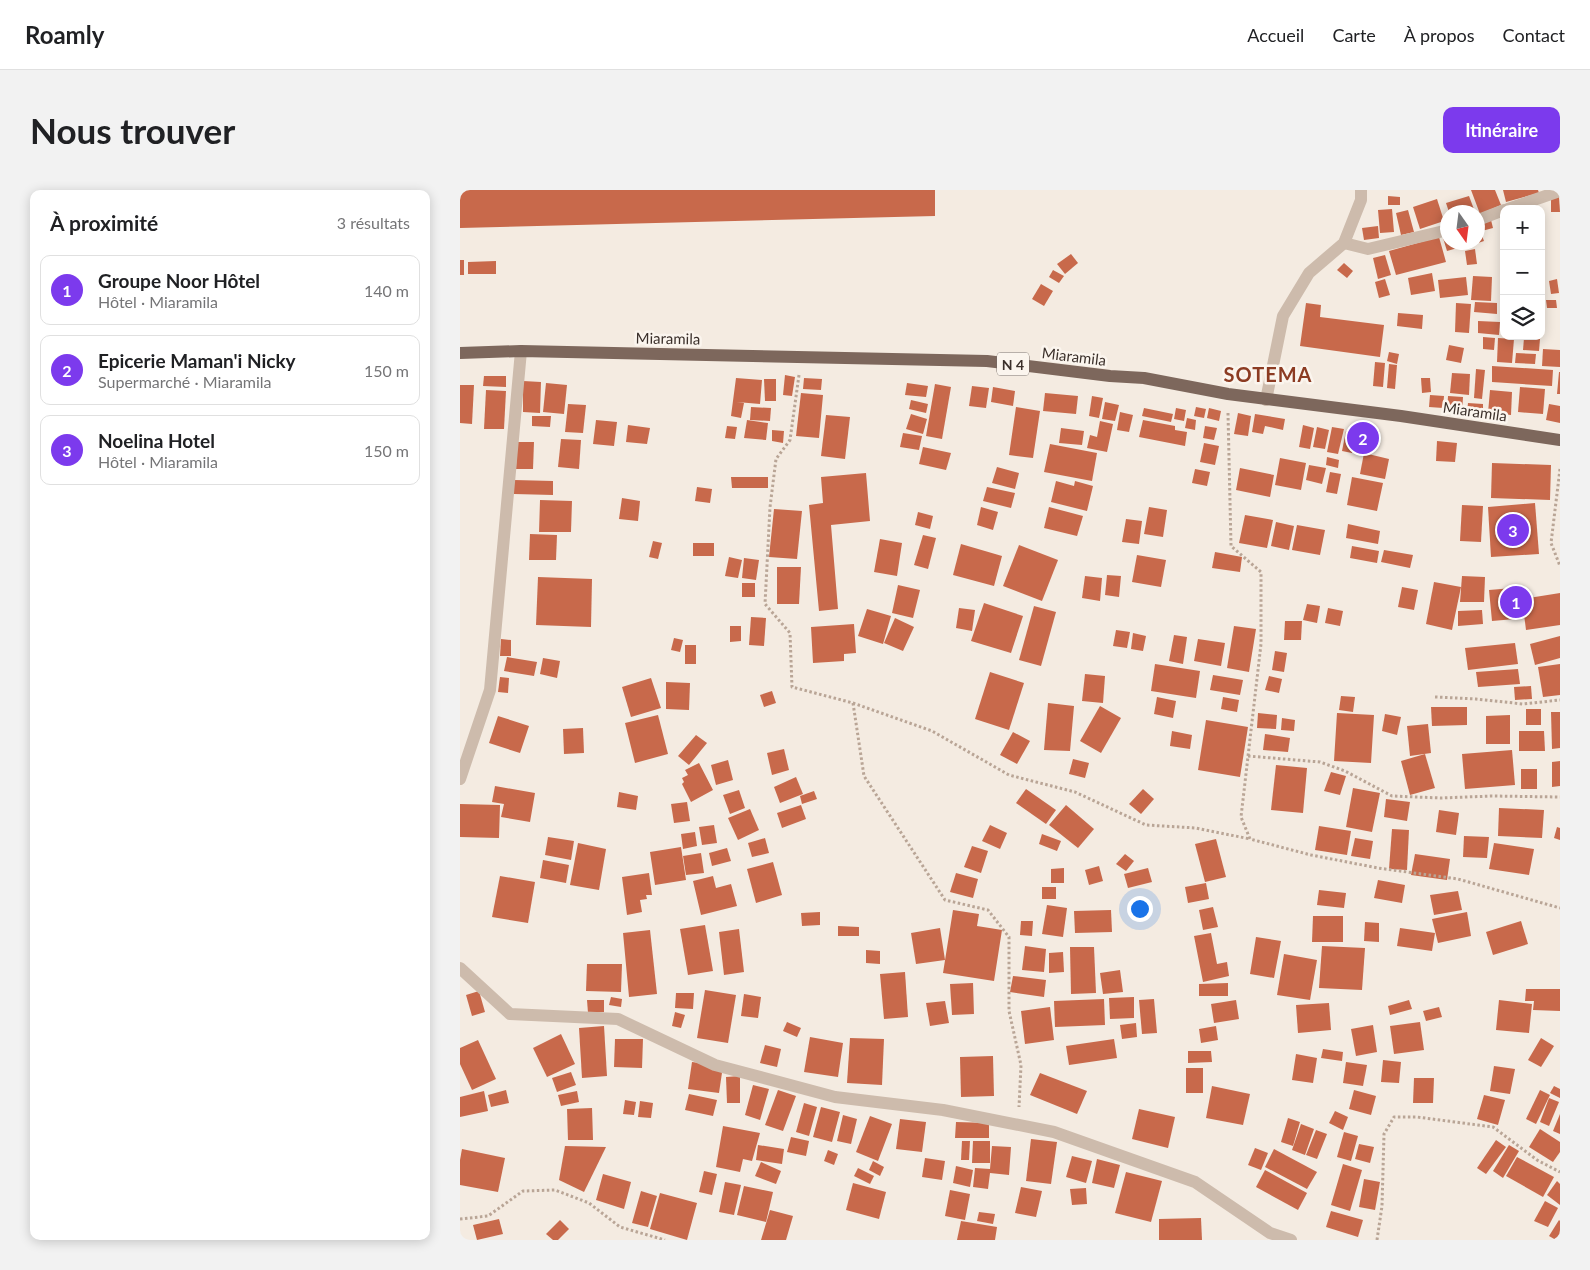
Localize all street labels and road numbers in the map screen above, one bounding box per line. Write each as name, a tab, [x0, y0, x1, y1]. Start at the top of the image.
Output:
street label: Miaramila	[636, 328, 700, 348]
street label: Miaramila	[1041, 343, 1107, 369]
road number: N 4	[997, 352, 1029, 375]
street label: Miaramila	[1442, 398, 1508, 424]

